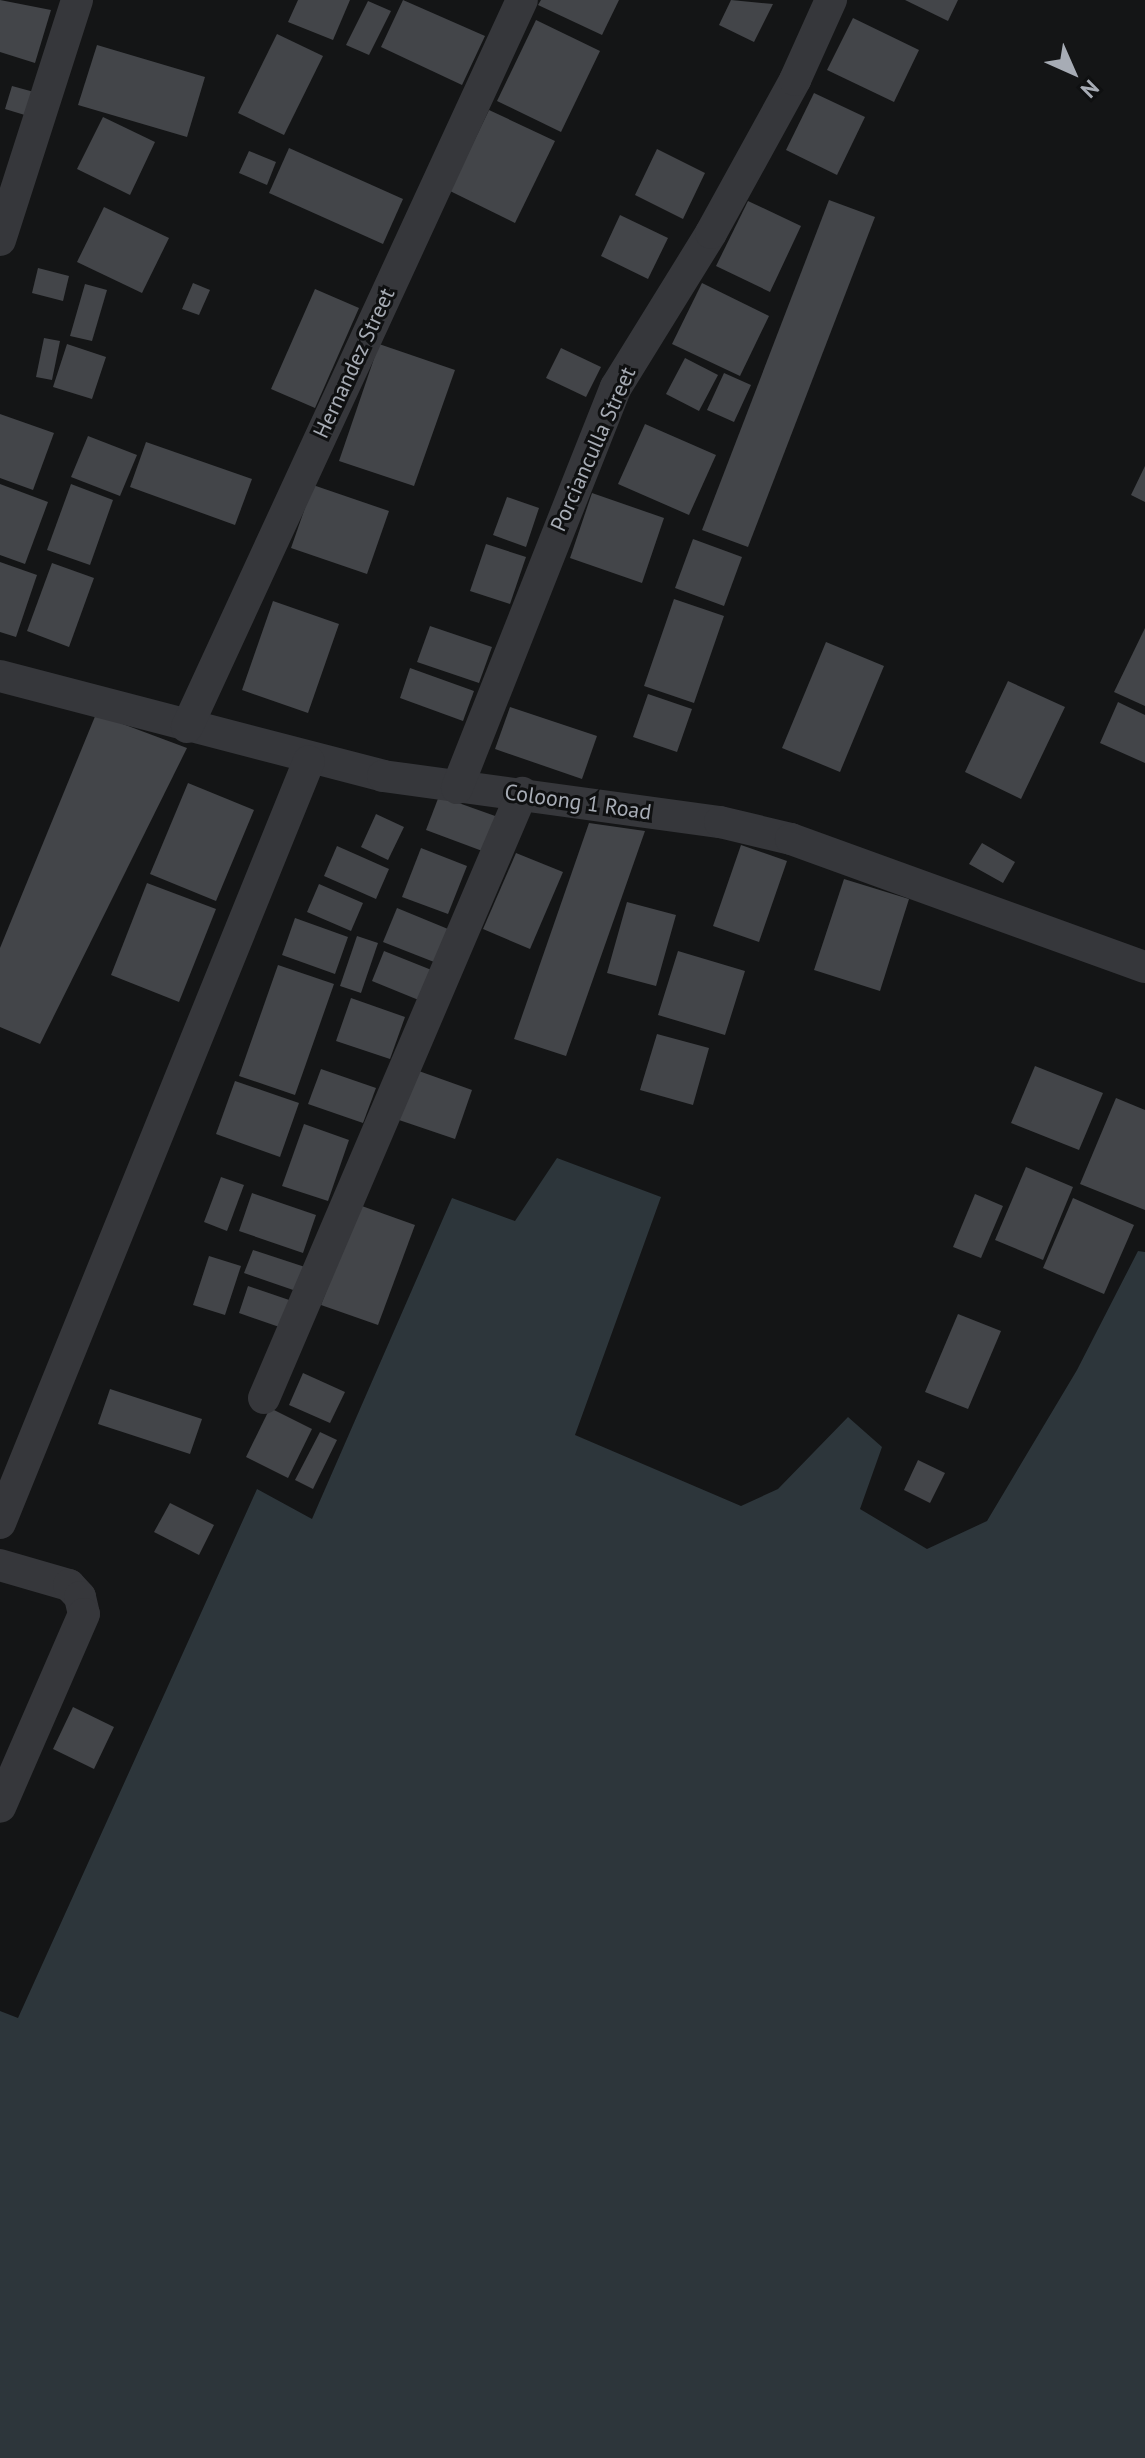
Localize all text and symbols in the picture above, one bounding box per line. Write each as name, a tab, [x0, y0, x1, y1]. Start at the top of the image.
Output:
north arrow	[1033, 32, 1113, 112]
text: N	[1075, 74, 1105, 104]
street label: Hernandez Street	[308, 284, 400, 442]
street label: Porcianculla Street	[545, 363, 641, 535]
street label: Coloong 1 Road	[503, 779, 653, 825]

